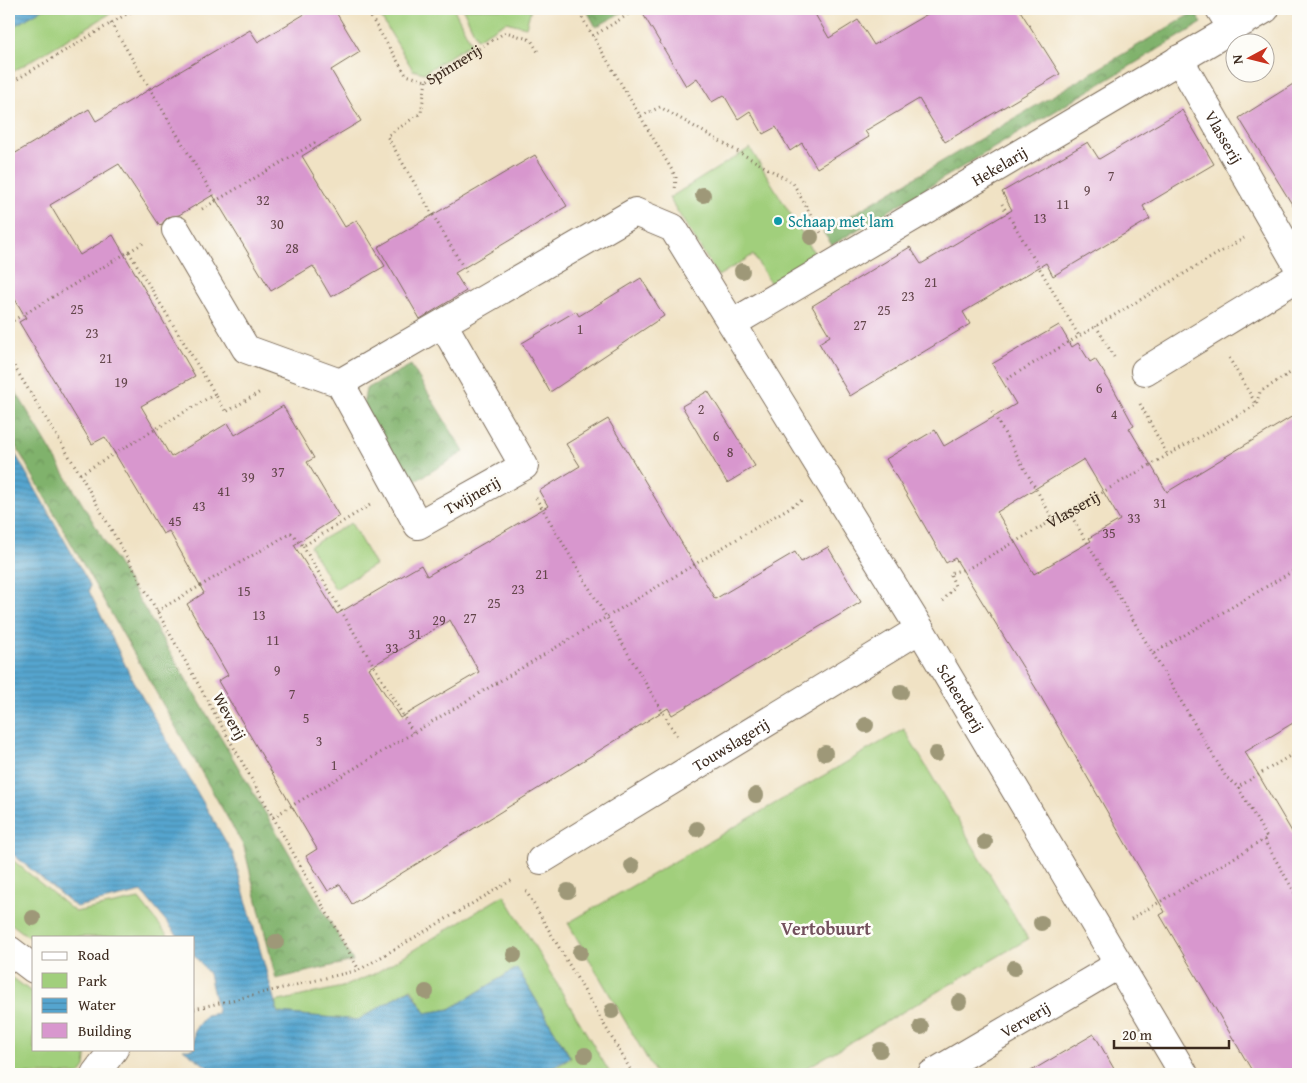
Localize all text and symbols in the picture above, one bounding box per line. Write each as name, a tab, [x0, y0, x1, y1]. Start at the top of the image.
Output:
north arrow	[1224, 32, 1274, 82]
street label: Spinnerij	[421, 38, 486, 91]
text: N	[1227, 53, 1248, 65]
street label: Vlasserij	[1199, 106, 1249, 168]
street label: Hekelarij	[967, 140, 1031, 192]
house number: 7	[1108, 166, 1115, 186]
house number: 9	[1084, 180, 1091, 200]
house number: 32	[256, 190, 270, 210]
house number: 11	[1056, 194, 1070, 214]
house number: 13	[1033, 208, 1047, 228]
place label: Schaap met lam	[788, 209, 894, 233]
house number: 30	[270, 214, 284, 234]
marker: Schaap met lam	[772, 215, 784, 227]
house number: 28	[285, 238, 299, 258]
house number: 21	[924, 272, 938, 292]
house number: 23	[901, 286, 915, 306]
house number: 25	[70, 299, 84, 319]
house number: 25	[877, 300, 891, 320]
house number: 27	[853, 315, 867, 335]
house number: 1	[577, 319, 583, 339]
house number: 23	[85, 323, 99, 343]
house number: 21	[99, 348, 113, 368]
house number: 19	[114, 372, 128, 392]
house number: 6	[1096, 378, 1103, 398]
house number: 2	[698, 399, 704, 419]
house number: 4	[1111, 404, 1118, 424]
house number: 6	[713, 426, 720, 446]
house number: 8	[727, 442, 734, 462]
house number: 37	[271, 462, 285, 482]
house number: 39	[241, 467, 255, 487]
street label: Twijnerij	[440, 470, 504, 520]
house number: 41	[217, 481, 231, 501]
street label: Vlasserij	[1041, 484, 1104, 534]
house number: 31	[1153, 493, 1167, 513]
house number: 43	[192, 496, 206, 516]
house number: 33	[1127, 508, 1141, 528]
house number: 45	[168, 511, 182, 531]
house number: 35	[1102, 523, 1116, 543]
house number: 21	[535, 564, 549, 584]
house number: 23	[511, 579, 525, 599]
house number: 15	[237, 581, 251, 601]
house number: 25	[487, 593, 501, 613]
house number: 13	[252, 605, 266, 625]
house number: 27	[463, 608, 477, 628]
house number: 29	[432, 610, 446, 630]
house number: 31	[408, 624, 422, 644]
house number: 11	[266, 630, 280, 650]
house number: 33	[385, 638, 399, 658]
street label: Scheerderij	[931, 659, 991, 737]
house number: 9	[274, 660, 281, 680]
house number: 7	[289, 684, 296, 704]
street label: Weverij	[207, 688, 253, 744]
house number: 5	[303, 708, 309, 728]
street label: Touwslagerij	[688, 712, 773, 777]
house number: 3	[316, 731, 322, 751]
house number: 1	[331, 755, 337, 775]
district label: Vertobuurt	[781, 915, 871, 942]
legend	[32, 936, 195, 1050]
text: Road	[78, 944, 109, 965]
text: Park	[78, 970, 107, 991]
text: Water	[78, 994, 116, 1015]
street label: Ververij	[996, 995, 1055, 1043]
scale bar	[1114, 1018, 1230, 1050]
text: Building	[78, 1020, 132, 1041]
text: 20 m	[1122, 1024, 1153, 1045]

